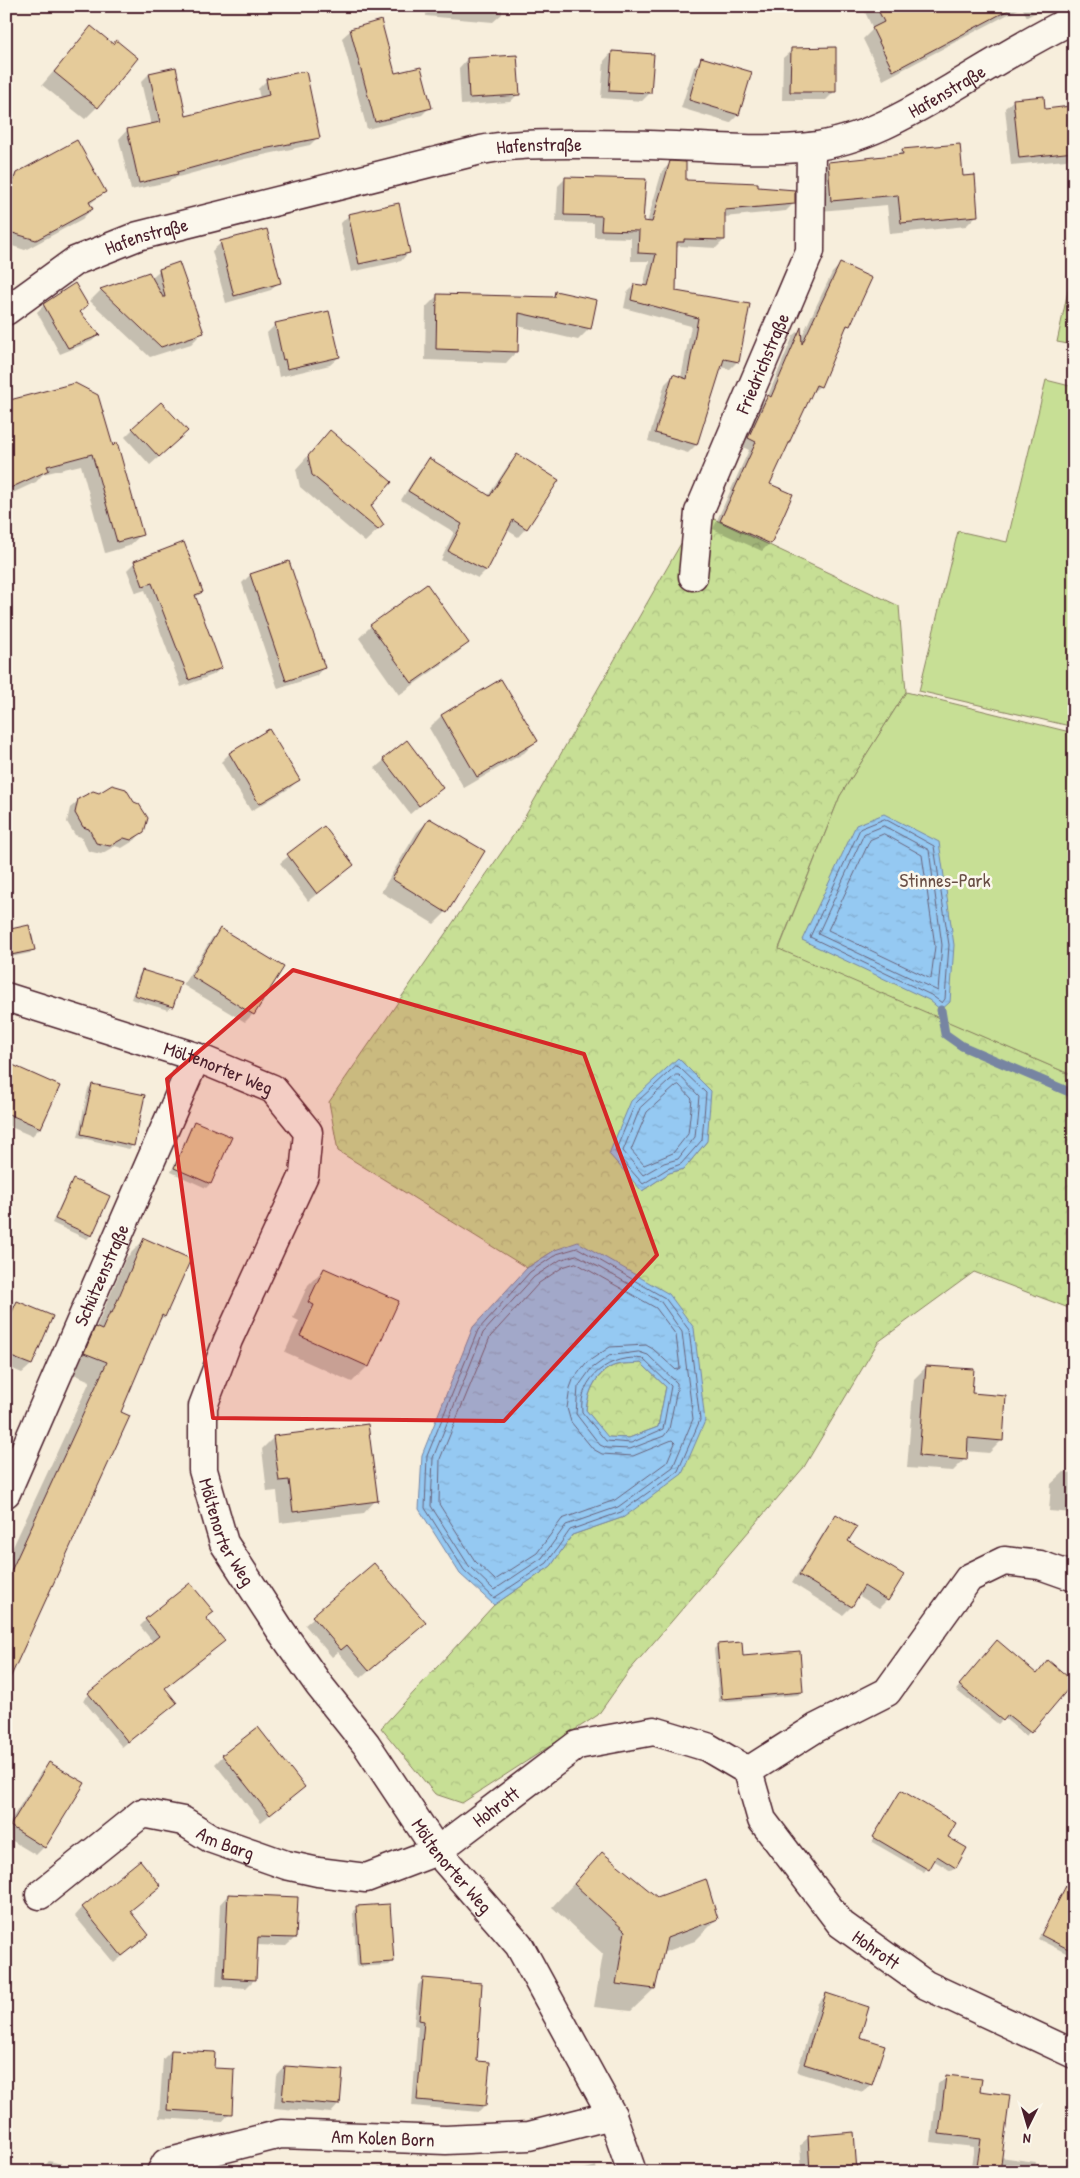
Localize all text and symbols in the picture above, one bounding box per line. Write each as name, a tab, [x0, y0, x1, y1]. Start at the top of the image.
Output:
street label: Hafenstraße	[903, 58, 991, 124]
street label: Hafenstraße	[495, 131, 582, 160]
street label: Hafenstraße	[101, 211, 191, 261]
street label: Friedrichstraße	[729, 308, 795, 418]
park label: Stinnes-Park	[899, 867, 991, 893]
street label: Möltenorter Weg	[161, 1035, 277, 1101]
street label: Schützenstraße	[67, 1219, 135, 1330]
street label: Möltenorter Weg	[193, 1475, 261, 1591]
street label: Hohrott	[467, 1780, 525, 1833]
street label: Möltenorter Weg	[406, 1813, 498, 1919]
street label: Am Barg	[192, 1820, 258, 1866]
street label: Hohrott	[847, 1923, 906, 1975]
north arrow	[1002, 2100, 1052, 2150]
street label: Am Kolen Born	[331, 2123, 435, 2153]
text: N	[1022, 2130, 1031, 2149]

